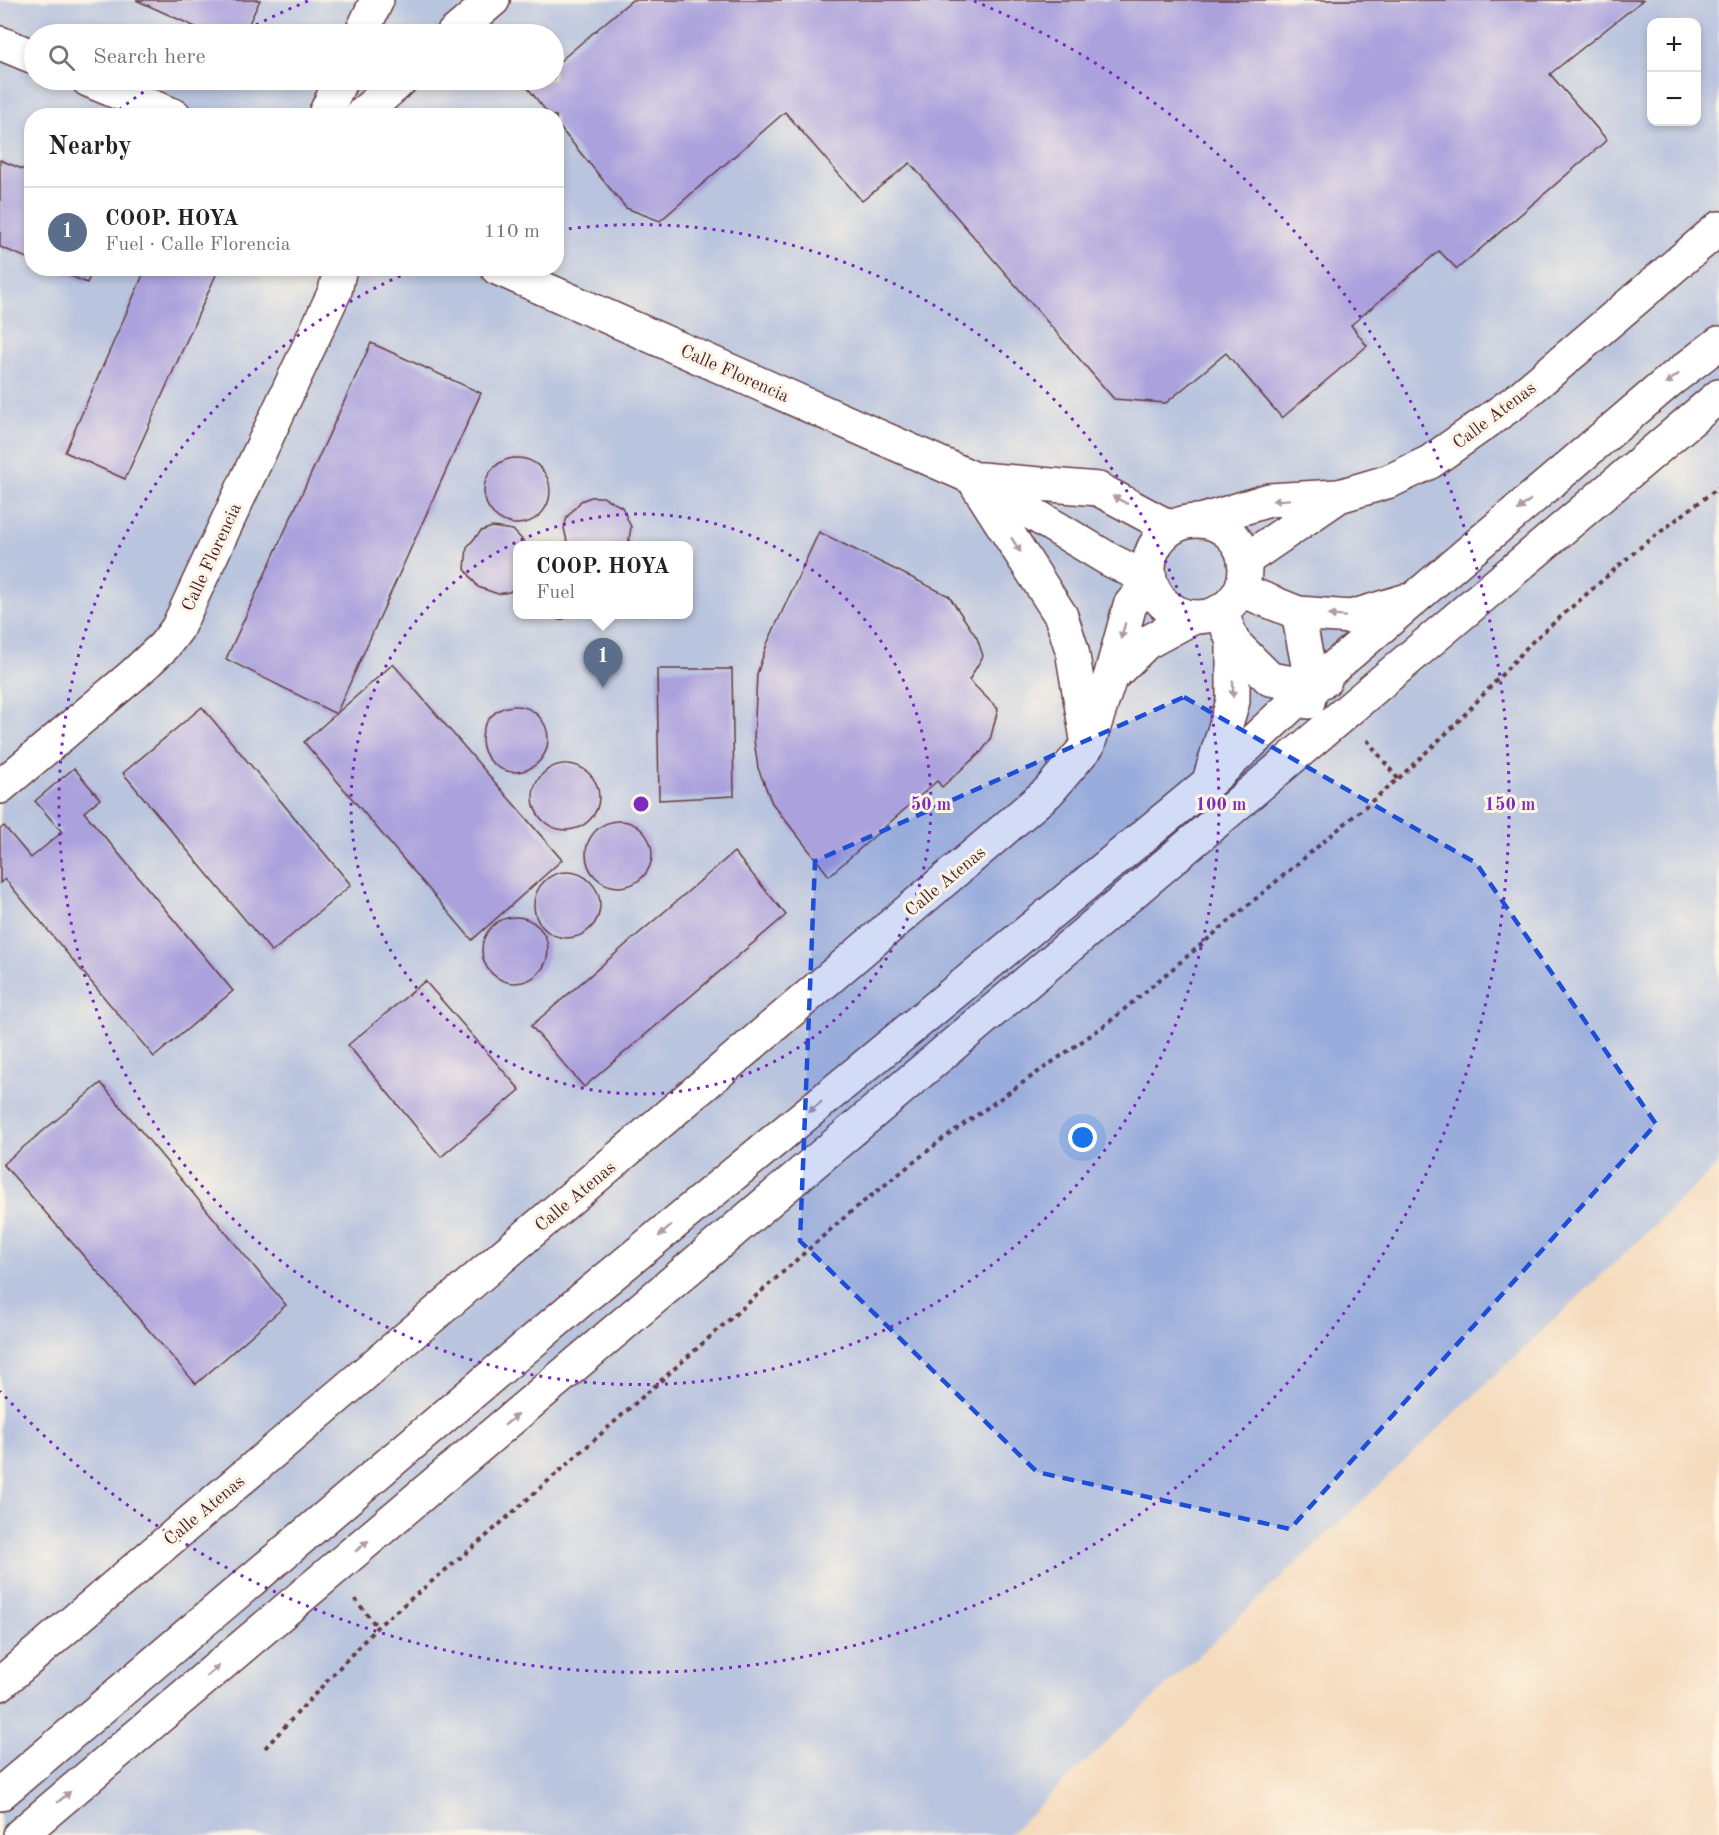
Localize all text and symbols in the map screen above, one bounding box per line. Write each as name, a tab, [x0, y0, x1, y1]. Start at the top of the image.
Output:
map controls	[1647, 18, 1701, 126]
button: +	[1647, 18, 1701, 72]
search box	[24, 24, 564, 90]
icon: search	[45, 41, 78, 74]
text: Search here	[93, 46, 206, 68]
button: −	[1647, 72, 1701, 126]
text: Nearby	[48, 134, 132, 160]
text: COOP. HOYA	[105, 208, 239, 230]
text: 1	[62, 222, 73, 242]
text: 110 m	[484, 222, 540, 242]
text: Fuel · Calle Florencia	[105, 235, 291, 255]
street label: Calle Florencia	[678, 342, 792, 406]
one-way arrow	[1665, 372, 1680, 384]
street label: Calle Atenas	[1450, 379, 1540, 453]
one-way arrow	[1111, 495, 1128, 505]
one-way arrow	[1271, 495, 1290, 504]
one-way arrow	[1517, 498, 1532, 511]
street label: Calle Florencia	[179, 501, 245, 614]
one-way arrow	[1011, 537, 1022, 553]
popup	[513, 541, 693, 619]
text: COOP. HOYA	[536, 556, 670, 578]
text: Fuel	[536, 583, 575, 603]
one-way arrow	[1328, 611, 1347, 621]
one-way arrow	[1118, 622, 1127, 640]
pin: 1	[584, 638, 622, 688]
one-way arrow	[1228, 679, 1238, 698]
centre of rings	[631, 794, 651, 814]
text: 50 m	[911, 796, 951, 814]
text: 100 m	[1196, 796, 1246, 814]
text: 150 m	[1485, 796, 1535, 814]
street label: Calle Atenas	[902, 843, 989, 920]
one-way arrow	[808, 1100, 823, 1113]
your location	[1068, 1123, 1097, 1152]
street label: Calle Atenas	[532, 1158, 619, 1235]
one-way arrow	[657, 1225, 673, 1238]
one-way arrow	[503, 1413, 519, 1426]
street label: Calle Atenas	[161, 1472, 248, 1549]
one-way arrow	[354, 1539, 370, 1552]
one-way arrow	[205, 1665, 221, 1678]
one-way arrow	[56, 1791, 71, 1804]

